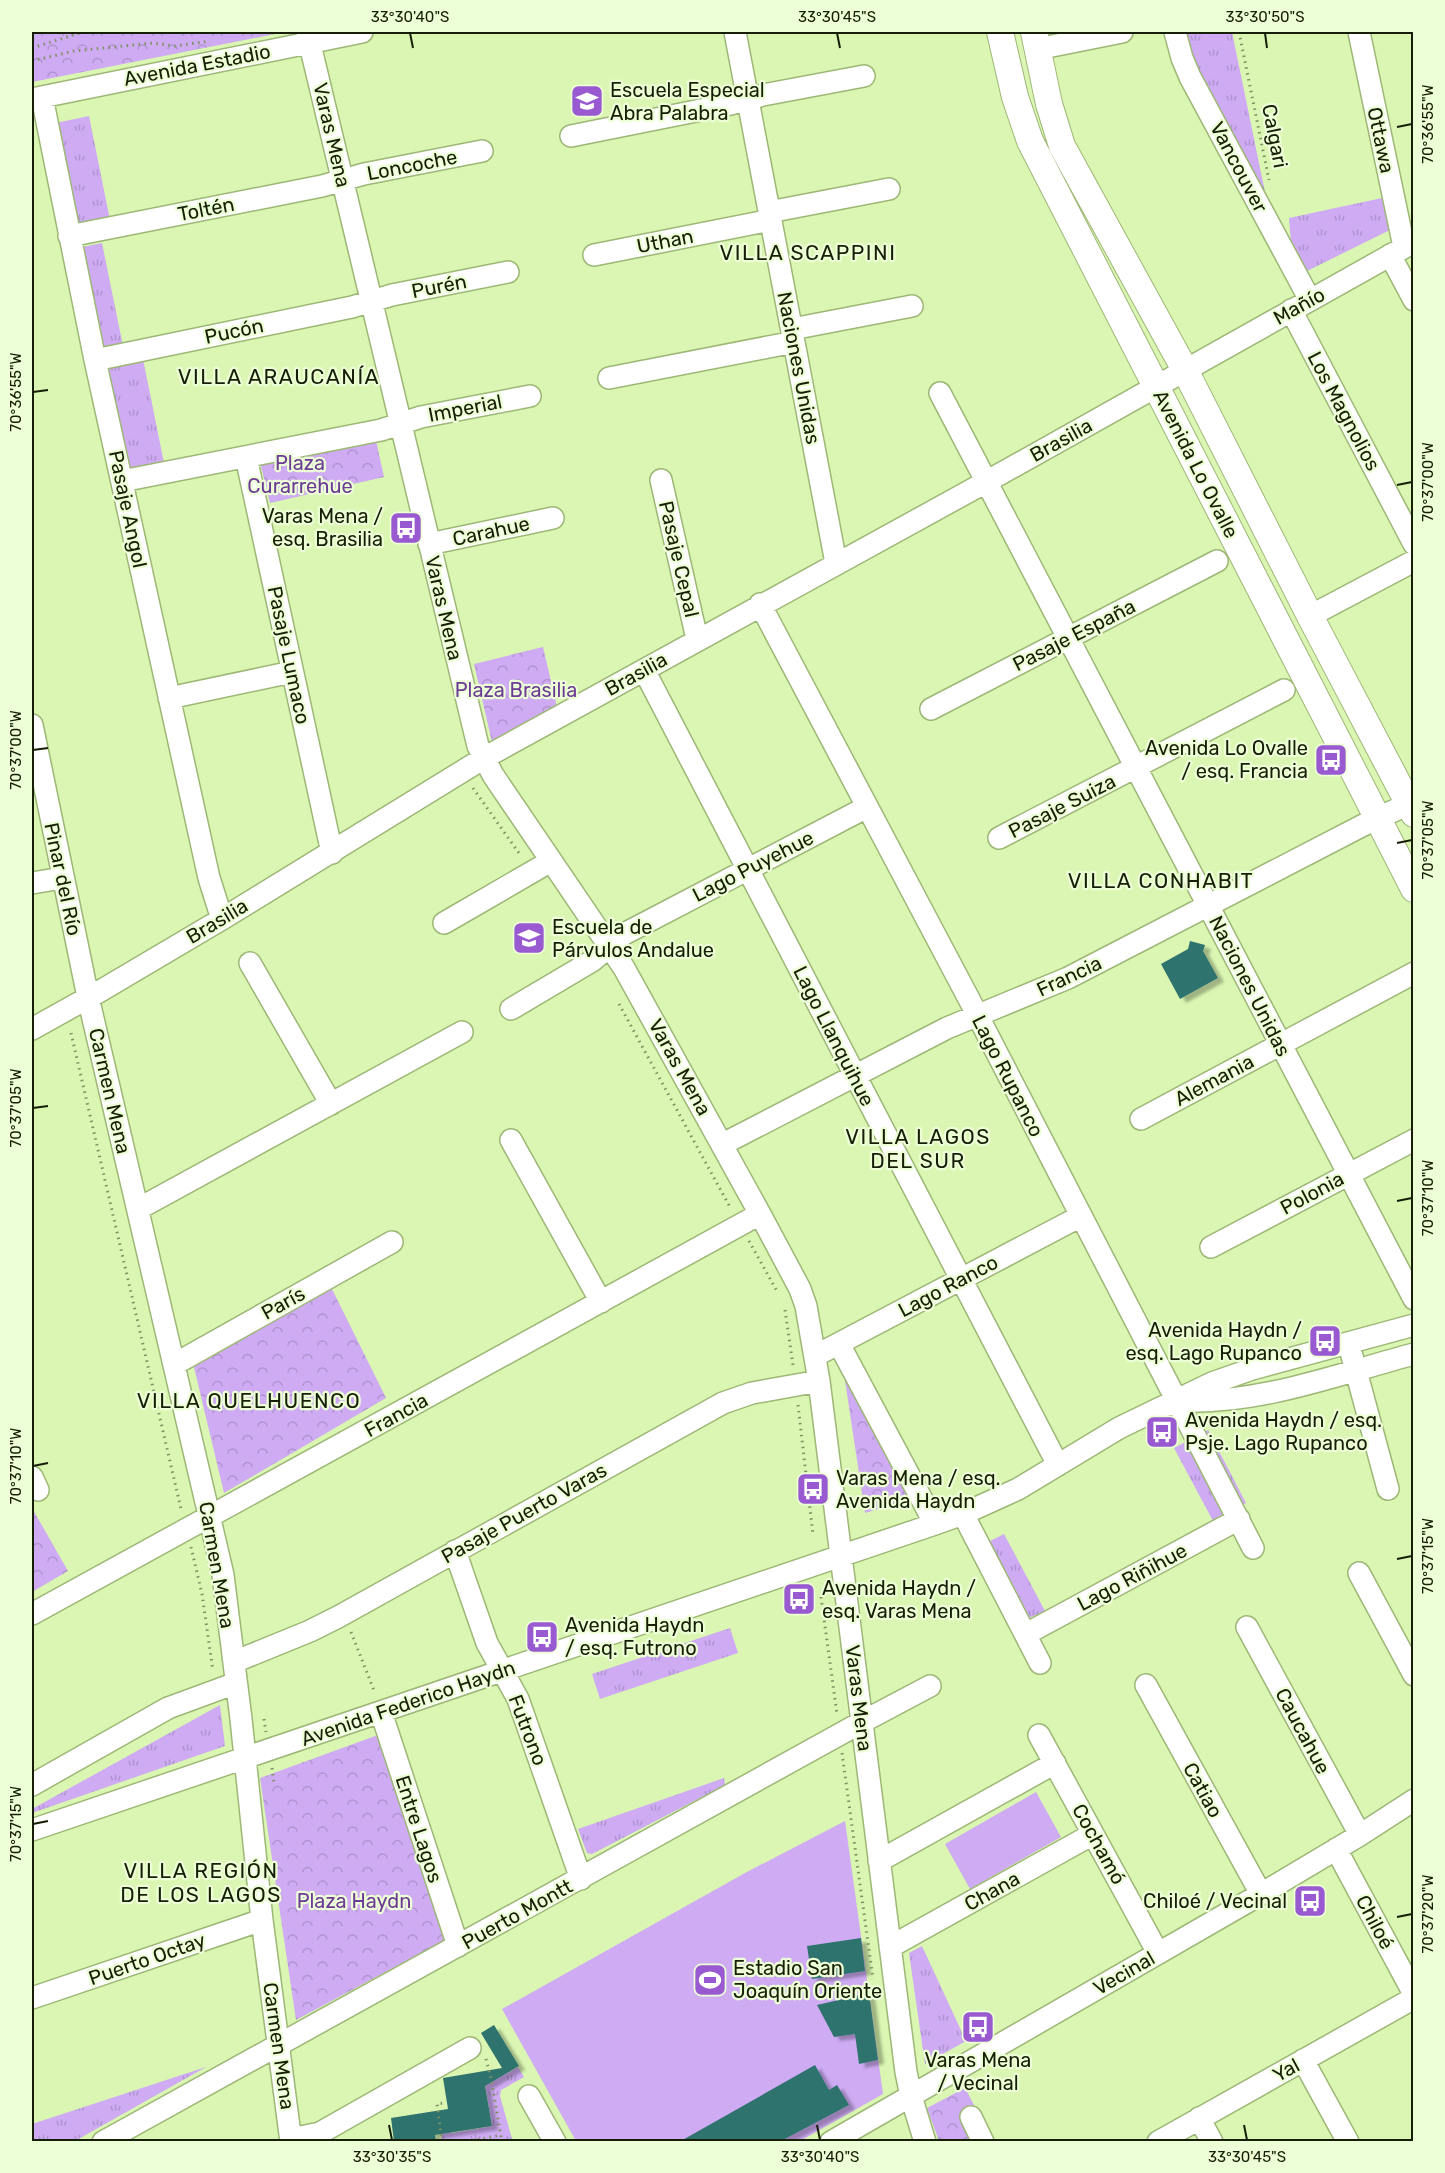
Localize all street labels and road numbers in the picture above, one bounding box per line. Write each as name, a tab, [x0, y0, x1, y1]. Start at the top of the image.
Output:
street label: Avenida Estadio	[122, 39, 272, 91]
street label: Varas Mena	[308, 80, 356, 190]
street label: Calgari	[1257, 102, 1293, 170]
street label: Ottawa	[1362, 105, 1400, 175]
street label: Vancouver	[1205, 118, 1273, 217]
street label: Loncoche	[365, 144, 459, 186]
street label: Toltén	[176, 192, 236, 226]
street label: Uthan	[635, 224, 695, 258]
street label: Purén	[409, 269, 469, 303]
street label: Mañío	[1269, 282, 1329, 330]
street label: Naciones Unidas	[772, 290, 826, 446]
street label: Pucón	[202, 313, 266, 349]
street label: Los Magnolios	[1303, 347, 1385, 475]
street label: Avenida Lo Ovalle	[1148, 386, 1244, 542]
street label: Imperial	[426, 389, 504, 427]
street label: Brasilia	[1026, 413, 1096, 467]
street label: Pasaje Angol	[104, 448, 152, 570]
street label: Pasaje Cepal	[654, 498, 704, 620]
street label: Carahue	[450, 511, 532, 551]
street label: Varas Mena	[420, 553, 468, 663]
street label: Pasaje Lumaco	[263, 584, 315, 726]
street label: Pasaje España	[1009, 594, 1139, 676]
street label: Brasilia	[601, 647, 671, 701]
street label: Pasaje Suiza	[1004, 769, 1120, 843]
street label: Pinar del Río	[39, 820, 87, 938]
street label: Lago Puyehue	[688, 825, 818, 907]
street label: Brasilia	[182, 893, 252, 949]
street label: Naciones Unidas	[1204, 912, 1296, 1060]
street label: Francia	[1033, 951, 1105, 1001]
street label: Lago Llanquihue	[788, 962, 880, 1110]
street label: Lago Rupanco	[967, 1011, 1049, 1141]
street label: Varas Mena	[644, 1014, 716, 1120]
street label: Carmen Mena	[84, 1026, 136, 1156]
street label: Alemania	[1170, 1049, 1258, 1111]
street label: Polonia	[1276, 1166, 1348, 1220]
street label: Lago Ranco	[894, 1250, 1002, 1322]
street label: París	[257, 1281, 309, 1325]
street label: Francia	[360, 1388, 432, 1442]
street label: Pasaje Puerto Varas	[437, 1458, 611, 1568]
street label: Carmen Mena	[194, 1500, 240, 1630]
street label: Lago Riñihue	[1073, 1538, 1191, 1616]
street label: Varas Mena	[841, 1644, 877, 1752]
street label: Avenida Federico Haydn	[298, 1655, 518, 1751]
street label: Caucahue	[1270, 1684, 1336, 1778]
street label: Futrono	[504, 1691, 552, 1769]
street label: Catiao	[1178, 1758, 1228, 1822]
street label: Entre Lagos	[390, 1772, 448, 1886]
street label: Cochamó	[1067, 1800, 1131, 1888]
street label: Chana	[960, 1866, 1024, 1916]
street label: Puerto Montt	[457, 1874, 577, 1954]
street label: Chiloé	[1351, 1891, 1399, 1953]
street label: Puerto Octay	[85, 1928, 209, 1990]
street label: Vecinal	[1089, 1946, 1159, 2000]
street label: Carmen Mena	[258, 1981, 300, 2111]
street label: Yal	[1268, 2053, 1304, 2087]

